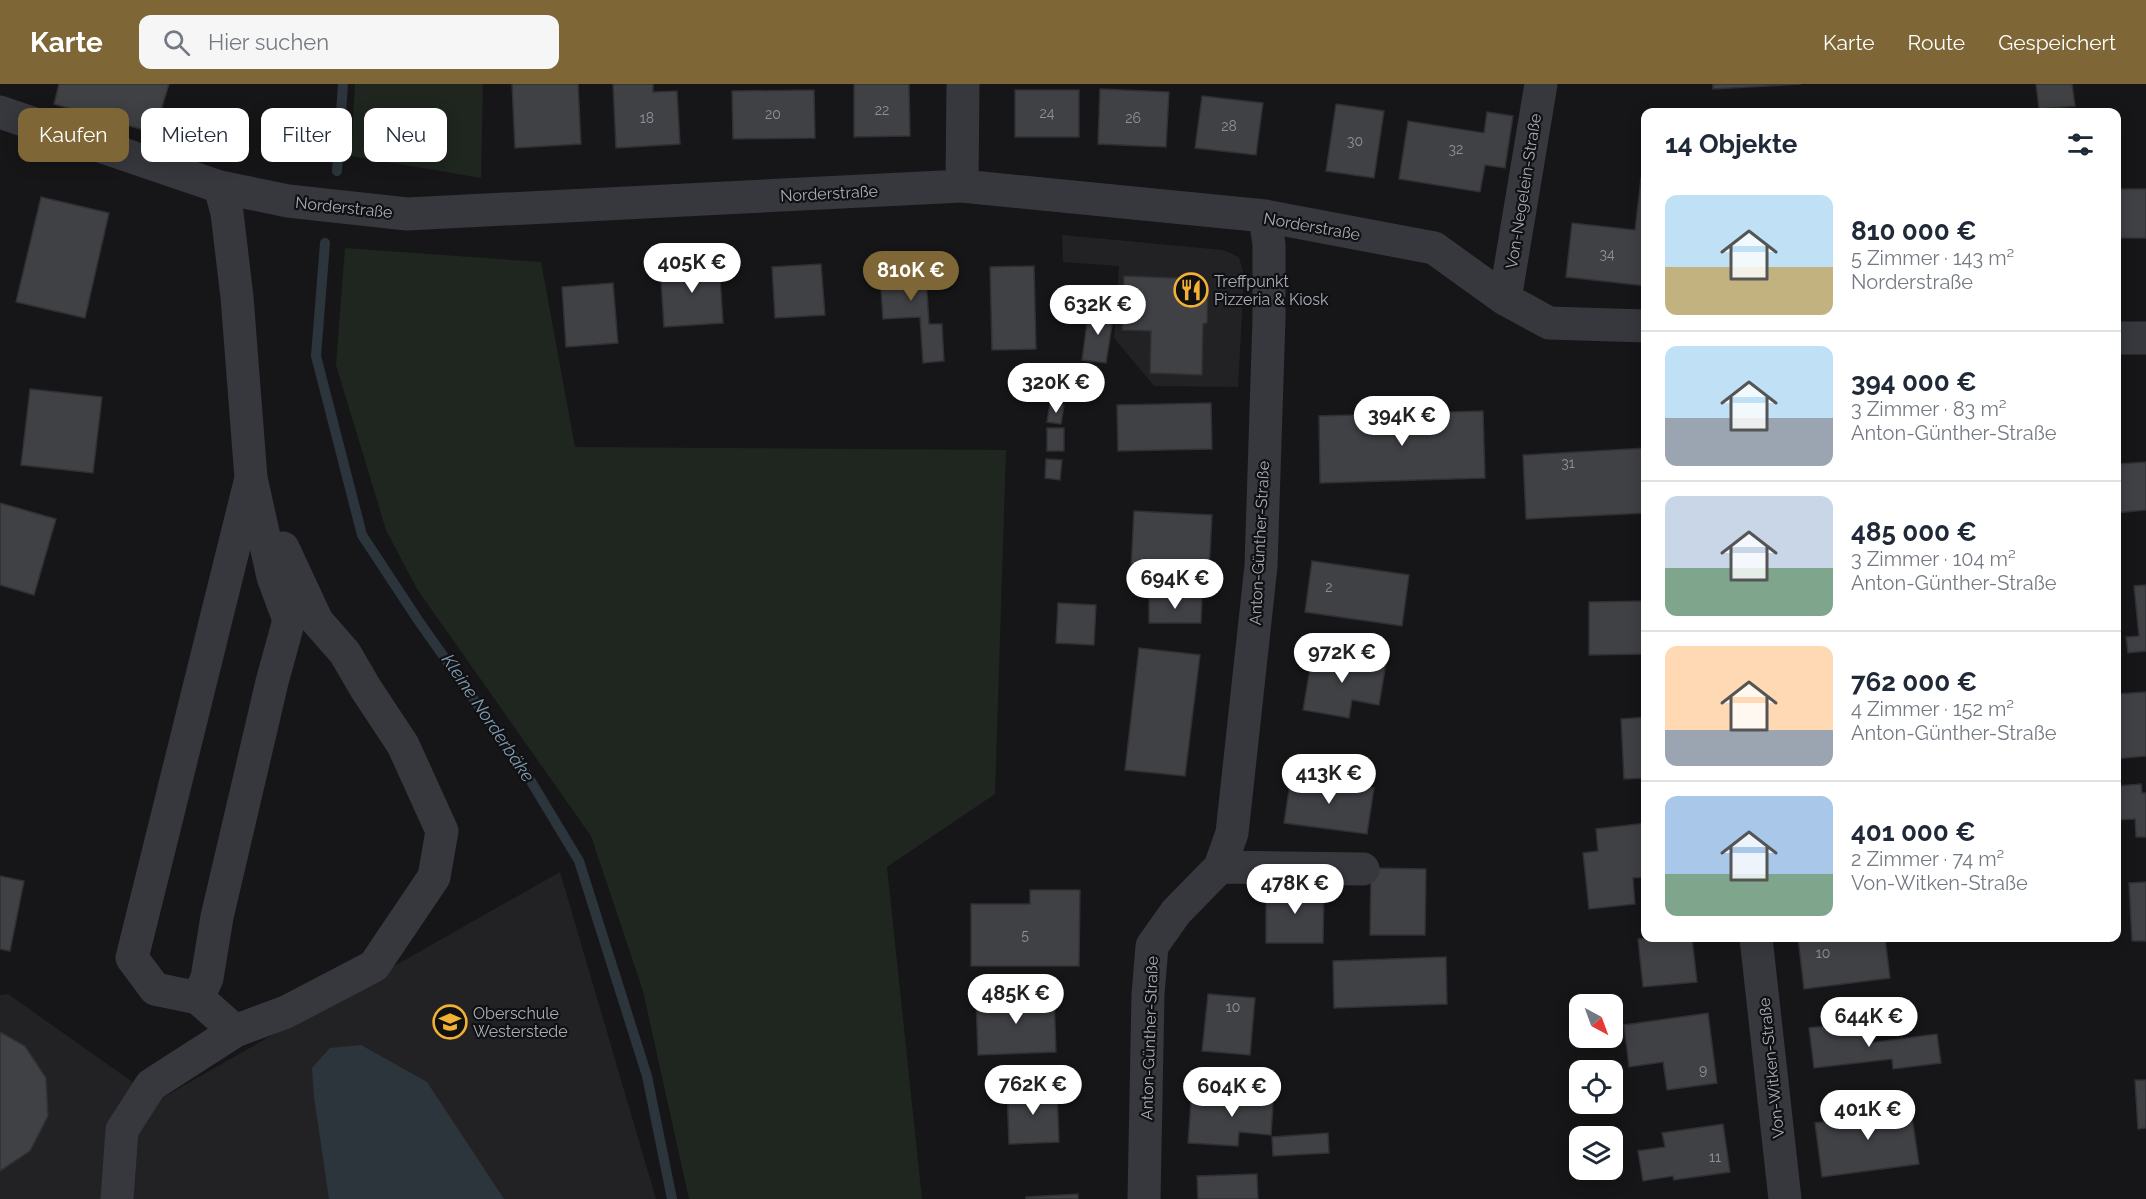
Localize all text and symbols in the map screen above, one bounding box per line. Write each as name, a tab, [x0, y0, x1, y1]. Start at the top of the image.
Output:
search box	[139, 15, 559, 69]
text: Karte	[30, 26, 103, 59]
icon: search	[160, 26, 193, 59]
text: Hier suchen	[208, 29, 329, 55]
text: Karte	[1823, 30, 1875, 55]
text: Route	[1908, 30, 1965, 55]
text: Gespeichert	[1998, 30, 2116, 55]
house number: 22	[875, 102, 889, 118]
house number: 24	[1040, 105, 1055, 121]
house number: 20	[765, 106, 781, 122]
chip: Kaufen	[18, 108, 129, 162]
chip: Mieten	[141, 108, 249, 162]
chip: Filter	[261, 108, 352, 162]
chip: Neu	[364, 108, 447, 162]
house number: 18	[640, 110, 654, 126]
house number: 26	[1125, 110, 1141, 126]
street label: Von-Negelein-Straße	[1502, 112, 1545, 270]
house number: 28	[1221, 118, 1237, 134]
icon: filters	[2064, 128, 2097, 161]
text: 14 Objekte	[1665, 129, 1797, 159]
house number: 30	[1347, 133, 1363, 149]
house number: 32	[1449, 141, 1463, 157]
street label: Norderstraße	[780, 181, 878, 206]
street label: Norderstraße	[294, 193, 394, 222]
street label: Norderstraße	[1262, 209, 1362, 244]
text: 810 000 €	[1851, 216, 1977, 246]
icon: home	[1713, 219, 1785, 291]
pin: 405K €	[643, 243, 741, 294]
house number: 34	[1599, 246, 1615, 262]
text: 5 Zimmer · 143 m²	[1851, 246, 2014, 270]
text: 405K €	[658, 250, 726, 274]
pin: 810K €	[862, 251, 960, 302]
text: 810K €	[877, 258, 945, 282]
text: Norderstraße	[1851, 270, 1973, 294]
restaurant icon: Treffpunkt Pizzeria & Kiosk	[1173, 272, 1209, 308]
place label: Treffpunkt Pizzeria & Kiosk	[1214, 272, 1329, 309]
pin: 632K €	[1049, 285, 1147, 336]
text: 632K €	[1064, 292, 1132, 316]
pin: 320K €	[1007, 363, 1105, 414]
text: 394 000 €	[1851, 367, 1977, 397]
text: 320K €	[1022, 370, 1090, 394]
icon: home	[1713, 370, 1785, 442]
pin: 394K €	[1353, 396, 1451, 447]
text: 3 Zimmer · 83 m²	[1851, 397, 2007, 421]
text: 394K €	[1368, 403, 1436, 427]
text: Anton-Günther-Straße	[1851, 421, 2057, 445]
house number: 31	[1561, 455, 1575, 471]
street label: Anton-Günther-Straße	[1246, 460, 1273, 626]
text: 485 000 €	[1851, 517, 1977, 547]
icon: home	[1713, 520, 1785, 592]
text: 3 Zimmer · 104 m²	[1851, 547, 2016, 571]
pin: 694K €	[1126, 559, 1224, 610]
text: 694K €	[1140, 566, 1210, 590]
text: Anton-Günther-Straße	[1851, 571, 2057, 595]
house number: 2	[1325, 579, 1333, 595]
pin: 972K €	[1293, 633, 1391, 684]
text: 972K €	[1308, 640, 1376, 664]
water label: Kleine Norderbäke	[438, 650, 539, 786]
text: 762 000 €	[1851, 667, 1977, 697]
icon: home	[1713, 670, 1785, 742]
text: 4 Zimmer · 152 m²	[1851, 697, 2014, 721]
text: Anton-Günther-Straße	[1851, 721, 2057, 745]
pin: 413K €	[1280, 754, 1378, 805]
text: 413K €	[1296, 761, 1362, 785]
text: 401 000 €	[1851, 817, 1976, 847]
icon: home	[1713, 820, 1785, 892]
text: 2 Zimmer · 74 m²	[1851, 847, 2004, 871]
pin: 478K €	[1246, 864, 1344, 915]
text: 478K €	[1261, 871, 1329, 895]
text: Von-Witken-Straße	[1851, 871, 2028, 895]
house number: 5	[1021, 927, 1029, 943]
house number: 10	[1816, 945, 1830, 961]
street label: Anton-Günther-Straße	[1137, 956, 1162, 1121]
pin: 485K €	[967, 974, 1065, 1025]
text: 485K €	[982, 981, 1050, 1005]
north arrow	[1569, 994, 1623, 1048]
map controls	[1569, 994, 1623, 1180]
street label: Von-Witken-Straße	[1755, 997, 1788, 1139]
pin: 644K €	[1820, 997, 1918, 1048]
house number: 10	[1226, 999, 1240, 1015]
school or university icon: Oberschule Westerstede	[432, 1004, 468, 1040]
place label: Oberschule Westerstede	[473, 1004, 568, 1041]
text: 644K €	[1835, 1004, 1903, 1028]
button: locate	[1569, 1060, 1623, 1114]
house number: 9	[1699, 1062, 1707, 1078]
pin: 762K €	[984, 1065, 1082, 1116]
pin: 604K €	[1183, 1067, 1281, 1118]
text: 762K €	[999, 1072, 1067, 1096]
text: 604K €	[1197, 1074, 1267, 1098]
pin: 401K €	[1819, 1090, 1917, 1141]
text: 401K €	[1834, 1097, 1902, 1121]
button: layers	[1569, 1126, 1623, 1180]
house number: 11	[1709, 1149, 1721, 1165]

